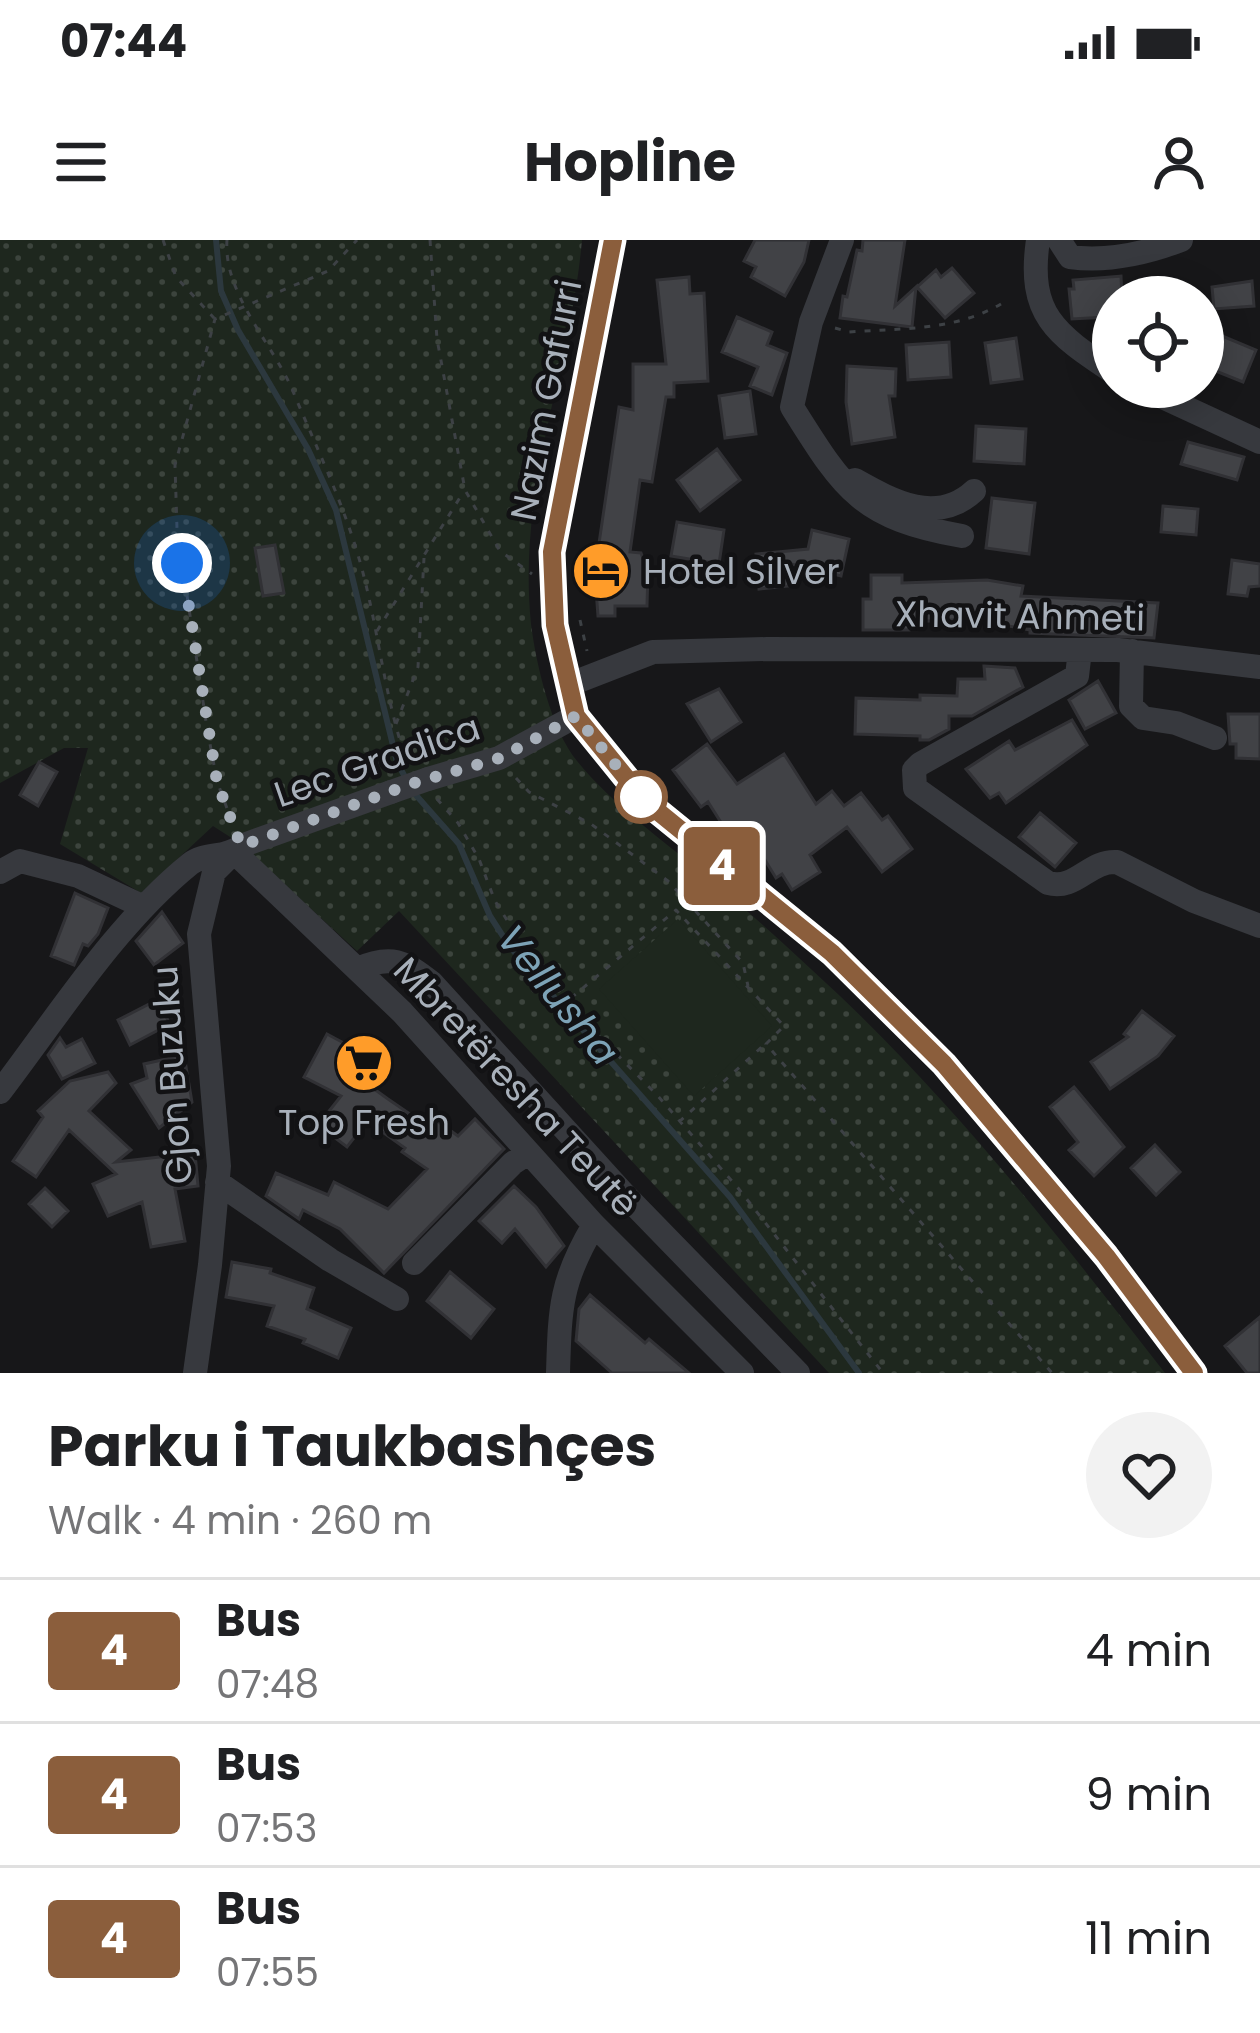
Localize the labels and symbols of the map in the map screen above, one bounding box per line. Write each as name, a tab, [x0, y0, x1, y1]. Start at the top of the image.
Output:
street label: Nazim Gafurri	[498, 275, 594, 525]
your location	[152, 533, 212, 593]
hotel icon: Hotel Silver	[570, 540, 632, 602]
place label: Hotel Silver	[643, 546, 840, 597]
street label: Xhavit Ahmeti	[894, 588, 1146, 644]
street label: Lec Gradica	[267, 702, 487, 820]
unlabelled marker	[616, 772, 666, 822]
line badge: 4	[683, 827, 761, 905]
water label: Vellusha	[484, 913, 632, 1077]
street label: Mbretëresha Teutë	[382, 946, 650, 1228]
street label: Gjon Buzuku	[139, 964, 205, 1186]
supermarket icon: Top Fresh	[333, 1032, 395, 1094]
place label: Top Fresh	[278, 1097, 450, 1148]

